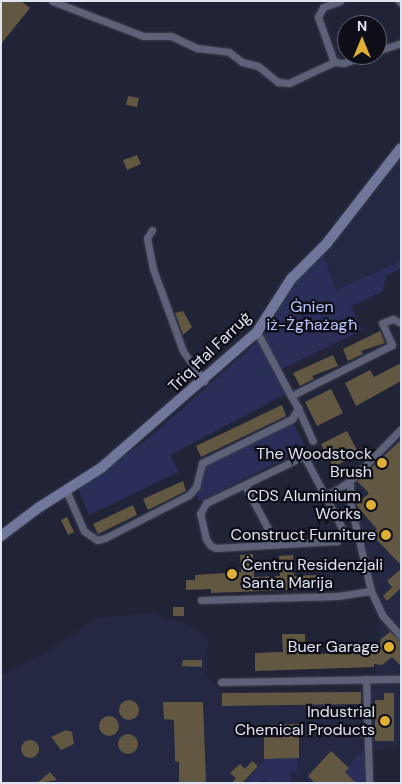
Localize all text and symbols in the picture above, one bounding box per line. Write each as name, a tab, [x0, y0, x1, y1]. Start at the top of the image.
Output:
north arrow	[337, 15, 387, 65]
text: N	[357, 17, 367, 35]
park label: Ġnien iż-Żgħażagħ	[267, 297, 357, 335]
street label: Triq Ħal Farruġ	[165, 308, 255, 396]
place label: The Woodstock Brush	[256, 444, 372, 482]
marker: The Woodstock Brush	[376, 457, 388, 469]
place label: CDS Aluminium Works	[247, 486, 361, 524]
marker: CDS Aluminium Works	[365, 499, 377, 511]
place label: Construct Furniture	[231, 525, 376, 545]
marker: Construct Furniture	[380, 529, 392, 541]
place label: Ċentru Residenzjali Santa Marija	[242, 555, 383, 593]
marker: Ċentru Residenzjali Santa Marija	[226, 568, 238, 580]
place label: Buer Garage	[288, 637, 379, 657]
marker: Buer Garage	[383, 641, 395, 653]
place label: Industrial Chemical Products	[235, 702, 375, 740]
marker: Industrial Chemical Products	[379, 715, 391, 727]

